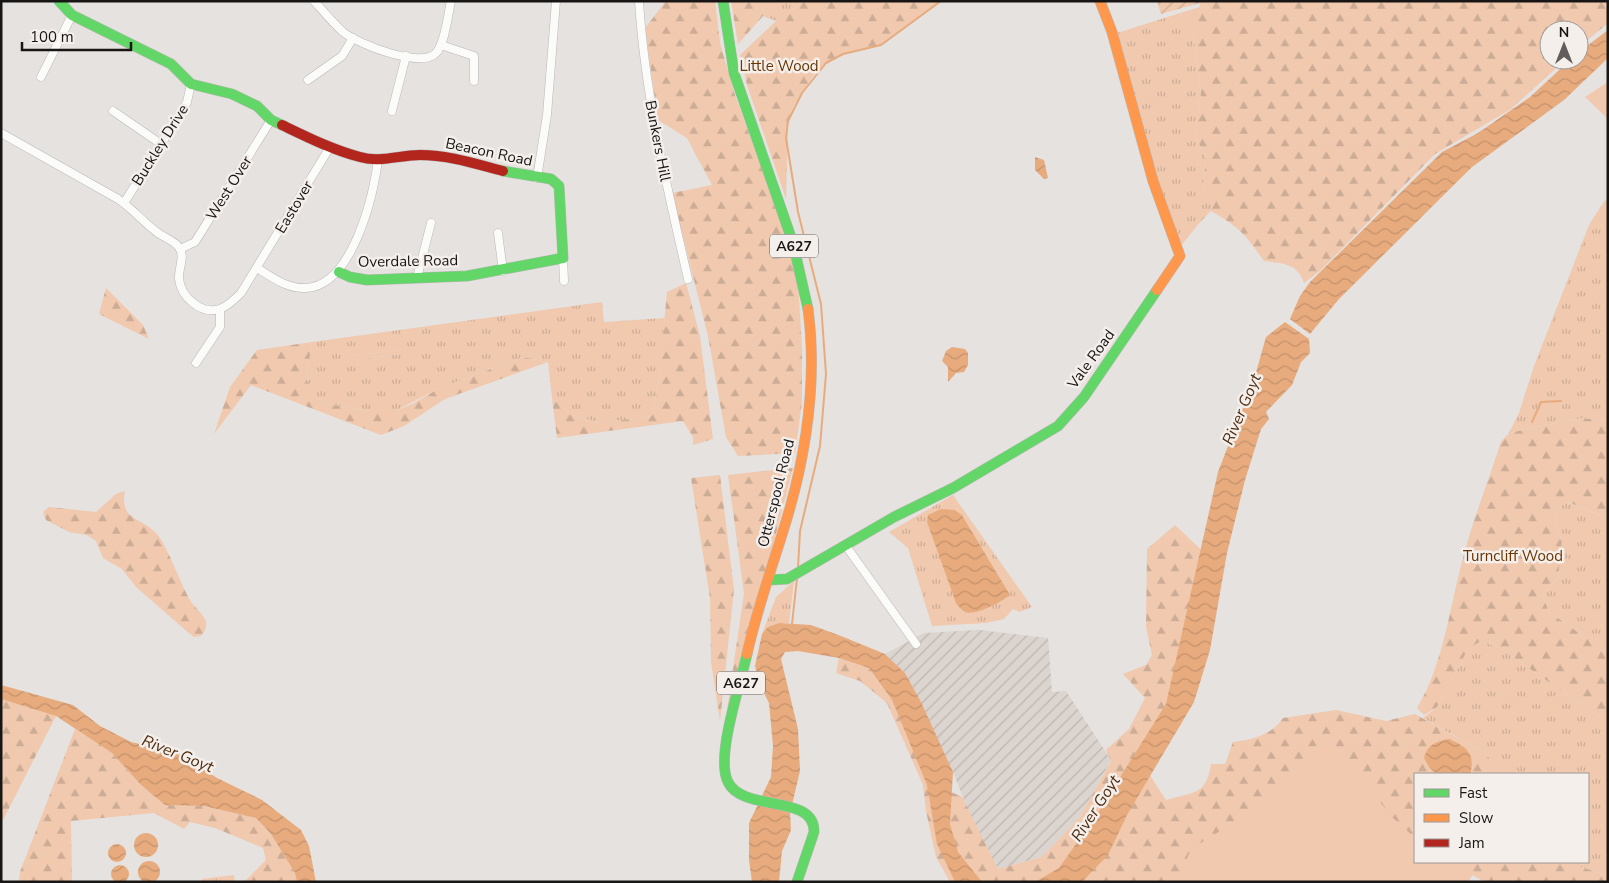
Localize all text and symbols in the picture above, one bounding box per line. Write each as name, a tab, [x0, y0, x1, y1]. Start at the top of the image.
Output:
scale bar	[22, 20, 131, 52]
north arrow	[1539, 20, 1589, 70]
text: N	[1559, 23, 1569, 42]
text: 100 m	[30, 27, 74, 47]
park label: Little Wood	[739, 56, 819, 76]
street label: Bunkers Hill	[640, 99, 676, 184]
street label: Buckley Drive	[127, 101, 193, 189]
street label: Beacon Road	[444, 133, 534, 171]
street label: West Over	[201, 152, 257, 224]
street label: Eastover	[270, 176, 318, 237]
road number: A627	[770, 235, 818, 258]
street label: Overdale Road	[358, 250, 458, 272]
street label: Vale Road	[1062, 325, 1119, 393]
water label: River Goyt	[1217, 370, 1267, 448]
street label: Otterspool Road	[753, 437, 799, 549]
park label: Turncliff Wood	[1463, 546, 1563, 566]
road number: A627	[717, 671, 765, 694]
water label: River Goyt	[139, 730, 217, 778]
water label: River Goyt	[1066, 771, 1126, 846]
legend	[1414, 773, 1589, 863]
text: Fast	[1459, 783, 1488, 803]
text: Slow	[1459, 808, 1494, 828]
text: Jam	[1458, 833, 1485, 853]

